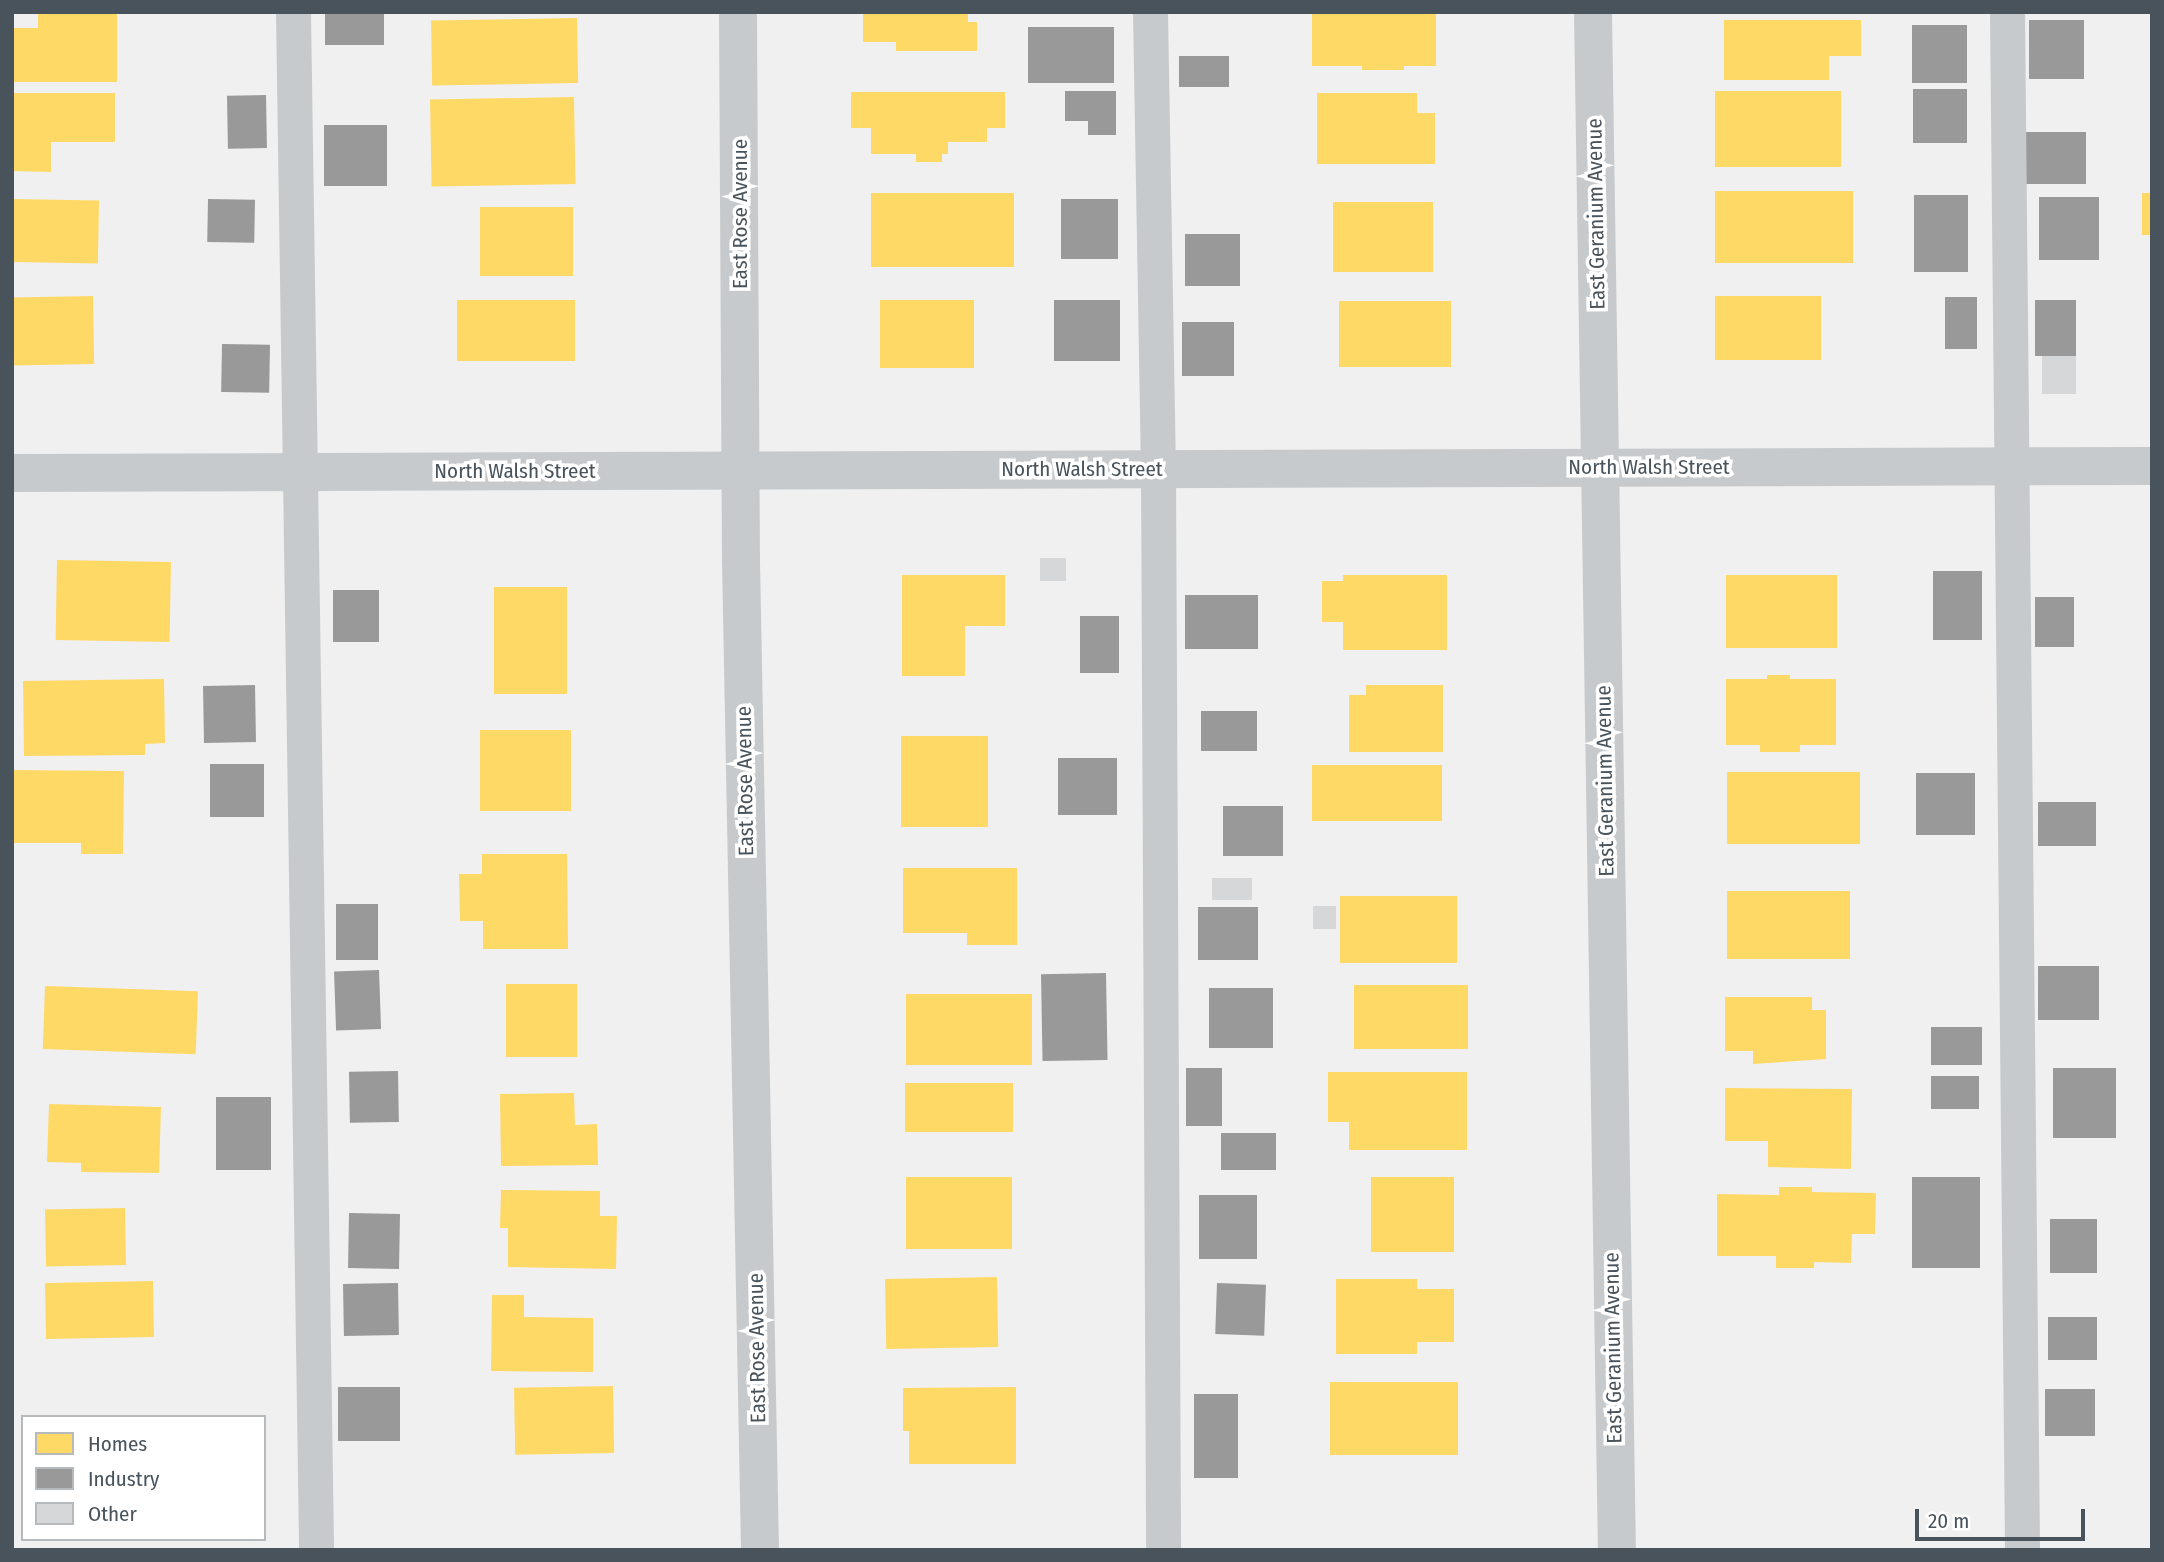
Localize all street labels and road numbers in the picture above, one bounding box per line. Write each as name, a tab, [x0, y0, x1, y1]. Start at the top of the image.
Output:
street label: East Geranium Avenue	[1582, 118, 1610, 310]
street label: East Rose Avenue	[727, 139, 753, 289]
street label: North Walsh Street	[1568, 454, 1730, 480]
street label: North Walsh Street	[1001, 456, 1163, 482]
street label: North Walsh Street	[434, 458, 596, 484]
street label: East Geranium Avenue	[1591, 685, 1619, 877]
street label: East Rose Avenue	[731, 706, 759, 856]
street label: East Geranium Avenue	[1599, 1252, 1627, 1444]
street label: East Rose Avenue	[743, 1273, 771, 1423]

